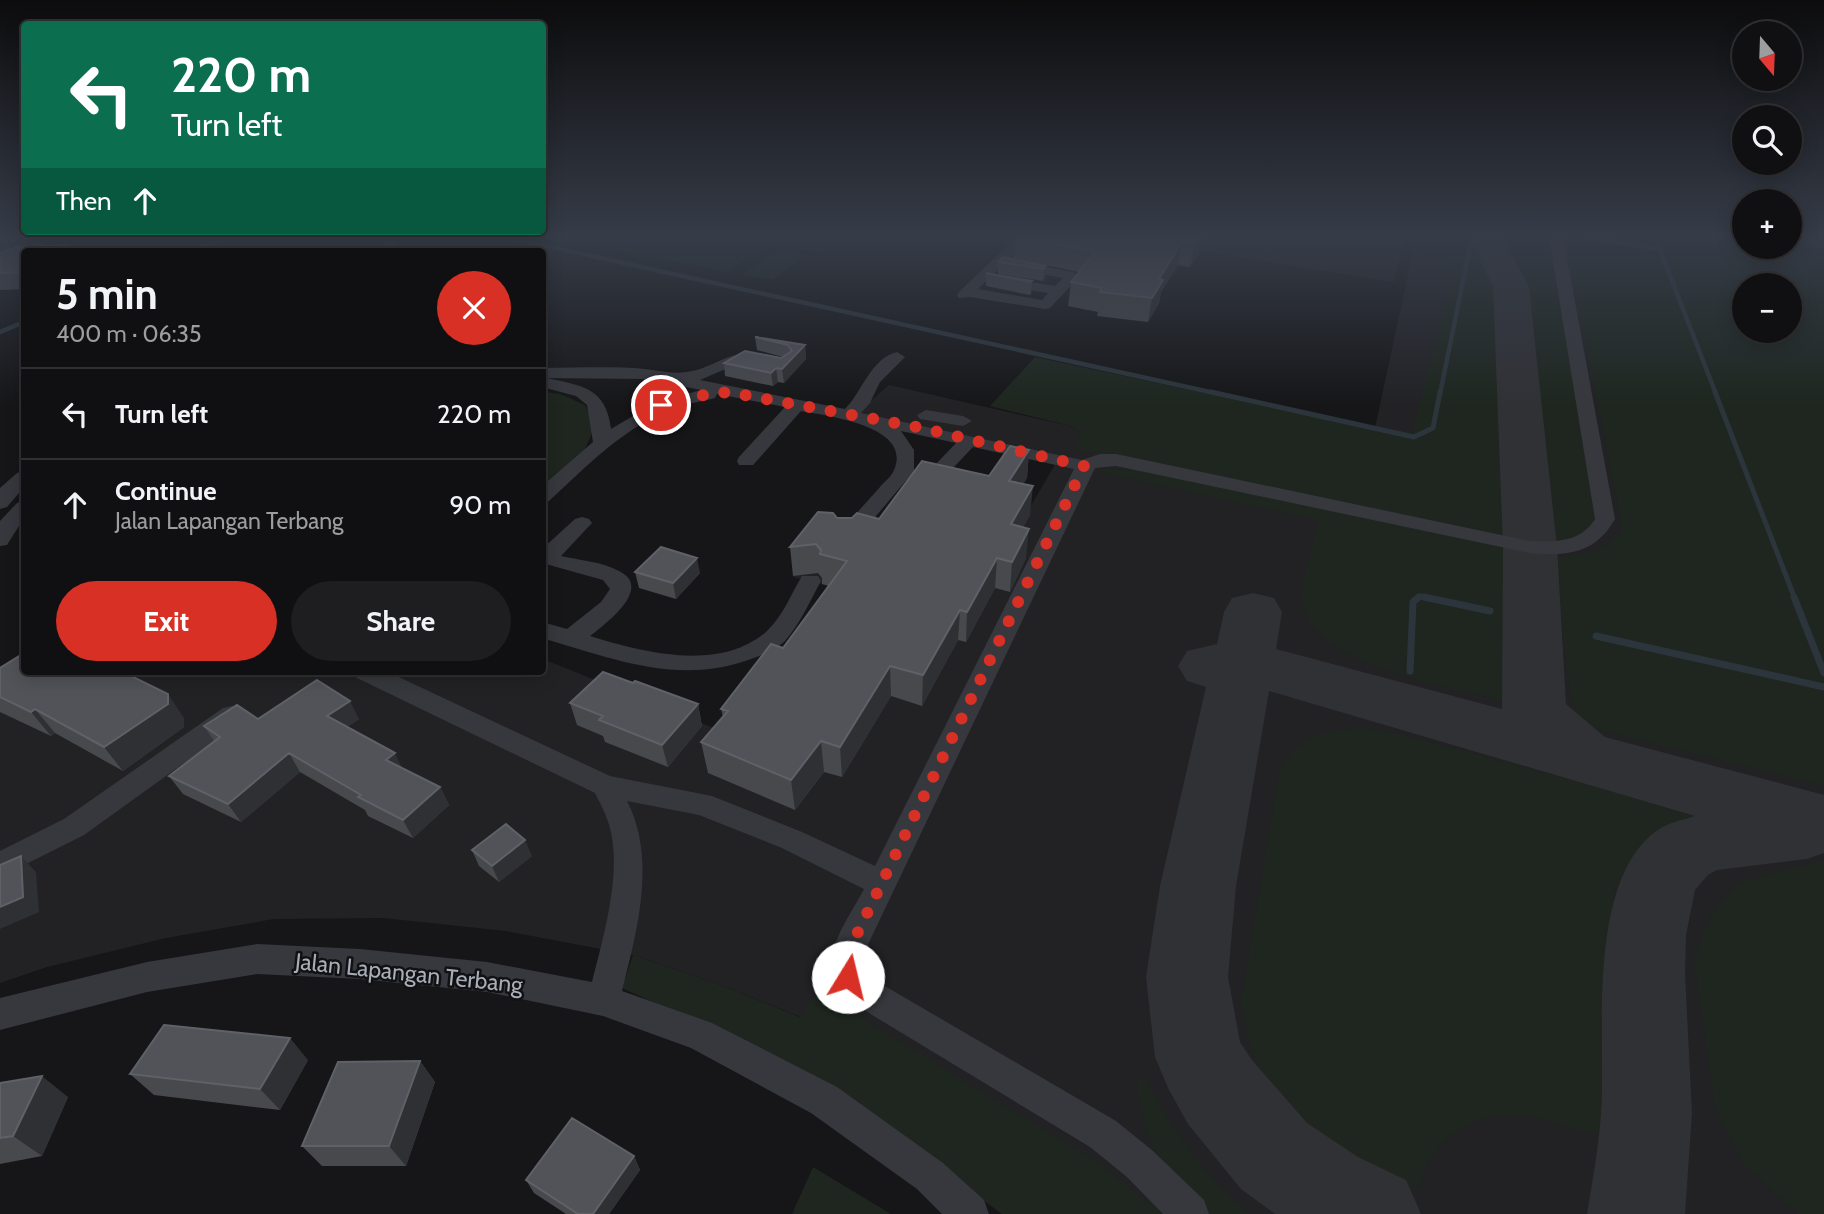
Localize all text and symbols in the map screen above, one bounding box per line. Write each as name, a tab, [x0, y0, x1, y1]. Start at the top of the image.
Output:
north arrow	[1732, 21, 1802, 91]
map controls	[1732, 21, 1802, 343]
text: 220 m	[171, 45, 311, 104]
icon: left	[56, 49, 147, 140]
text: Turn left	[171, 105, 282, 144]
button: search	[1732, 105, 1802, 175]
icon: ahead	[126, 182, 164, 220]
text: Then	[56, 185, 112, 217]
button: +	[1732, 189, 1802, 259]
text: 5 min	[56, 268, 158, 320]
button: close	[437, 271, 511, 345]
button: −	[1732, 273, 1802, 343]
text: 400 m · 06:35	[56, 320, 201, 348]
pin	[631, 375, 691, 435]
icon: arrive	[642, 386, 680, 424]
icon: left	[56, 395, 94, 433]
text: Turn left	[115, 398, 208, 430]
text: 220 m	[437, 398, 511, 430]
text: Continue	[115, 475, 217, 507]
icon: ahead	[56, 486, 94, 524]
text: 90 m	[449, 489, 511, 521]
text: Jalan Lapangan Terbang	[115, 507, 344, 535]
button: Exit	[56, 581, 277, 661]
button: Share	[291, 581, 511, 661]
position arrow	[811, 940, 885, 1014]
street label: Jalan Lapangan Terbang	[293, 947, 525, 999]

